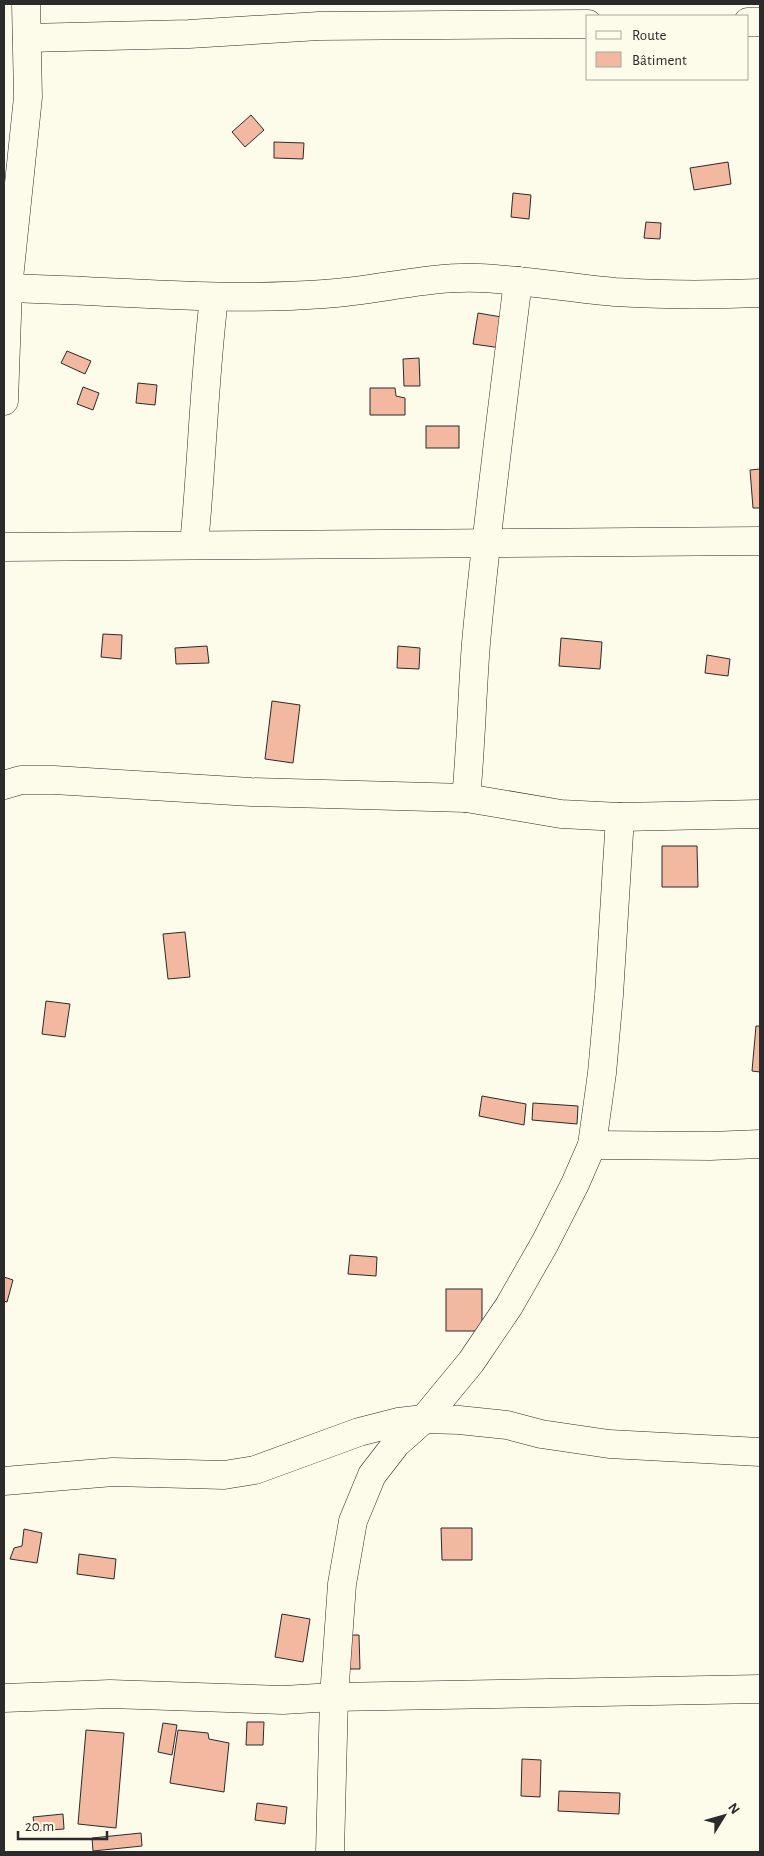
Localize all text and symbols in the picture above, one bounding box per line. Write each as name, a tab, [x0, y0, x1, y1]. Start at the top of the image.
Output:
legend	[586, 15, 749, 80]
text: Route	[632, 28, 666, 43]
text: Bâtiment	[632, 53, 687, 68]
north arrow	[699, 1791, 749, 1841]
text: N	[725, 1801, 742, 1817]
scale bar	[18, 1808, 106, 1840]
text: 20 m	[25, 1819, 54, 1834]

